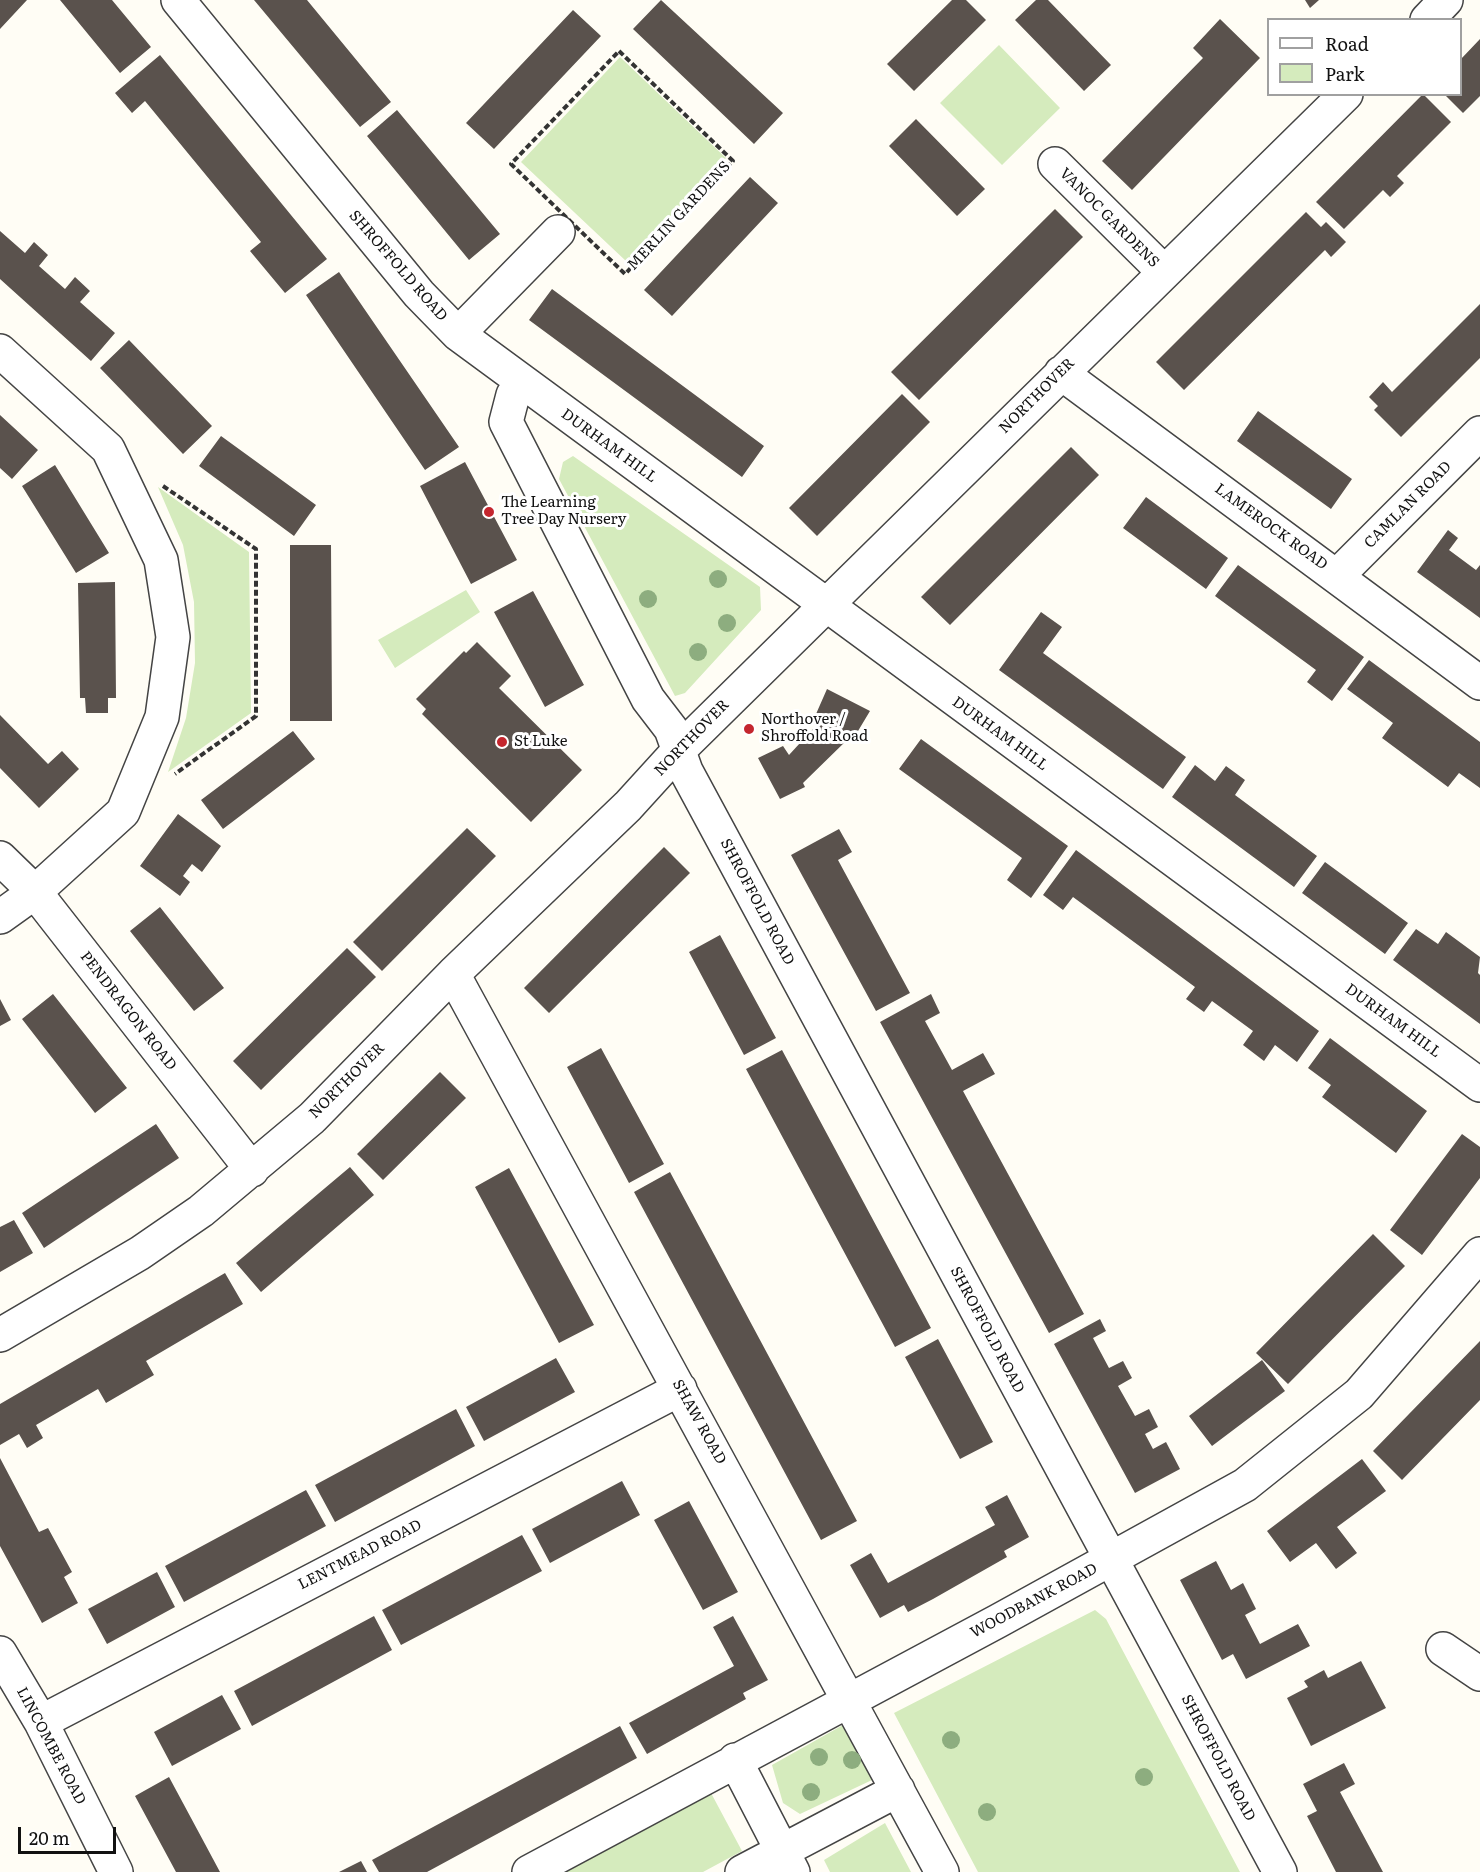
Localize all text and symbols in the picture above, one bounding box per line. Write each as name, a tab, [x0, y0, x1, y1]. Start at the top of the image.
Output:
legend	[1267, 18, 1462, 96]
text: Road	[1325, 30, 1369, 57]
text: Park	[1325, 60, 1364, 87]
street label: MERLIN GARDENS	[624, 158, 734, 274]
street label: VANOC GARDENS	[1056, 165, 1162, 271]
street label: SHROFFOLD ROAD	[345, 207, 451, 325]
street label: NORTHOVER	[995, 354, 1079, 438]
street label: DURHAM HILL	[558, 405, 660, 487]
street label: CAMLAN ROAD	[1361, 458, 1455, 552]
street label: LAMEROCK ROAD	[1211, 480, 1331, 574]
place label: The Learning Tree Day Nursery	[501, 494, 626, 529]
marker: The Learning Tree Day Nursery	[482, 505, 496, 519]
street label: DURHAM HILL	[949, 693, 1051, 775]
street label: NORTHOVER	[651, 696, 733, 780]
place label: Northover / Shroffold Road	[761, 711, 868, 746]
marker: Northover / Shroffold Road	[742, 722, 756, 736]
place label: St Luke	[514, 733, 567, 751]
marker: St Luke	[495, 735, 509, 749]
street label: SHROFFOLD ROAD	[716, 836, 798, 968]
street label: PENDRAGON ROAD	[76, 948, 180, 1074]
street label: DURHAM HILL	[1342, 980, 1444, 1062]
street label: NORTHOVER	[305, 1039, 389, 1123]
street label: SHROFFOLD ROAD	[946, 1264, 1028, 1396]
street label: SHAW ROAD	[668, 1376, 730, 1468]
street label: LENTMEAD ROAD	[295, 1516, 425, 1594]
street label: WOODBANK ROAD	[967, 1560, 1101, 1642]
street label: LINCOMBE ROAD	[12, 1684, 90, 1808]
street label: SHROFFOLD ROAD	[1177, 1692, 1259, 1824]
scale bar	[21, 1815, 118, 1853]
text: 20 m	[29, 1824, 70, 1851]

